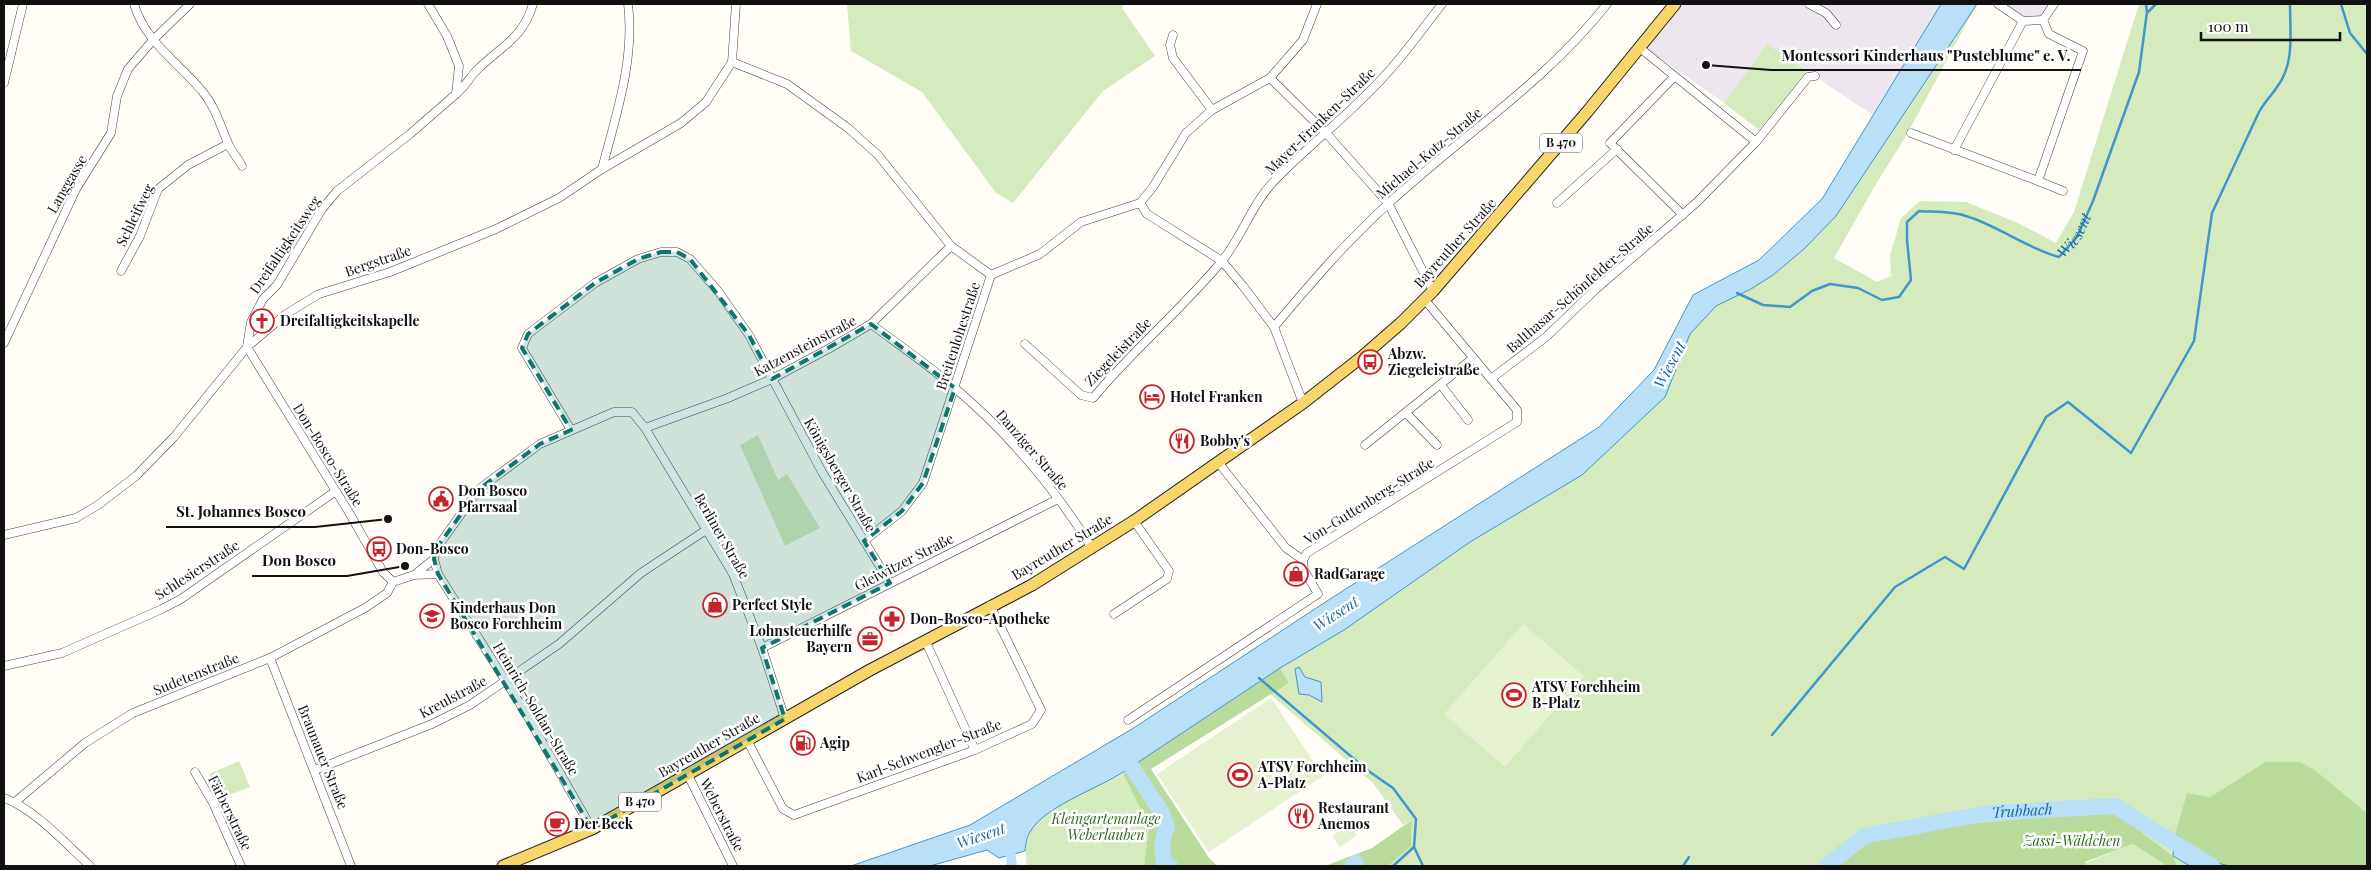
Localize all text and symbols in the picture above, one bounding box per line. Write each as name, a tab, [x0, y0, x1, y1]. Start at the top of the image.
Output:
scale bar	[2201, 10, 2340, 42]
text: 100 m	[2208, 16, 2249, 36]
callout: Montessori Kinderhaus "Pusteblume" e. V.	[1771, 40, 2081, 70]
text: Montessori Kinderhaus "Pusteblume" e. V.	[1781, 45, 2071, 65]
street label: Mayer-Franken-Straße	[1261, 63, 1379, 178]
street label: Michael-Kotz-Straße	[1372, 103, 1486, 203]
road number: B 470	[1540, 134, 1582, 152]
street label: Langgasse	[42, 151, 91, 216]
street label: Schleifweg	[111, 180, 158, 249]
street label: Dreifaltigkeitsweg	[245, 192, 325, 297]
street label: Bayreuther Straße	[1409, 194, 1500, 292]
water label: Wiesent	[2052, 209, 2096, 262]
street label: Balthasar-Schönfelder-Straße	[1502, 218, 1657, 357]
street label: Bergstraße	[342, 240, 414, 281]
street label: Breitenlohestraße	[931, 279, 984, 392]
church icon: Dreifaltigkeitskapelle	[249, 308, 275, 334]
street label: Katzensteinstraße	[750, 310, 859, 381]
place label: Dreifaltigkeitskapelle	[280, 311, 420, 330]
street label: Ziegeleistraße	[1080, 313, 1155, 390]
water label: Wiesent	[1648, 337, 1690, 391]
place label: Abzw. Ziegeleistraße	[1387, 344, 1480, 379]
bus stop icon: Abzw. Ziegeleistraße	[1357, 349, 1383, 375]
hotel icon: Hotel Franken	[1139, 384, 1165, 410]
place label: Hotel Franken	[1170, 387, 1263, 406]
street label: Don-Bosco-Straße	[289, 400, 368, 510]
street label: Danziger Straße	[992, 405, 1073, 494]
street label: Königsberger Straße	[800, 414, 881, 535]
restaurant icon: Bobby's	[1169, 428, 1195, 454]
place label: Bobby's	[1200, 431, 1250, 450]
street label: Von-Guttenberg-Straße	[1299, 453, 1437, 549]
place label: Don Bosco Pfarrsaal	[458, 481, 527, 516]
public building icon: Don Bosco Pfarrsaal	[428, 486, 454, 512]
street label: Berliner Straße	[690, 490, 755, 582]
callout: St. Johannes Bosco	[166, 497, 315, 527]
text: St. Johannes Bosco	[176, 501, 306, 521]
street label: Bayreuther Straße	[1008, 509, 1116, 584]
street label: Gleiwitzer Straße	[851, 528, 957, 595]
street label: Schlesierstraße	[151, 535, 243, 604]
bus stop icon: Don-Bosco	[366, 536, 392, 562]
place label: Don-Bosco	[396, 539, 469, 558]
callout: Don Bosco	[252, 546, 347, 576]
text: Don Bosco	[262, 550, 336, 570]
shop icon: RadGarage	[1283, 561, 1309, 587]
place label: RadGarage	[1314, 564, 1385, 583]
water label: Wiesent	[1309, 591, 1363, 635]
shop icon: Perfect Style	[702, 592, 728, 618]
place label: Perfect Style	[732, 595, 812, 614]
place label: Kinderhaus Don Bosco Forchheim	[450, 598, 563, 633]
school or university icon: Kinderhaus Don Bosco Forchheim	[419, 603, 445, 629]
pharmacy icon: Don-Bosco-Apotheke	[879, 606, 905, 632]
place label: Don-Bosco-Apotheke	[910, 609, 1050, 628]
place label: Lohnsteuerhilfe Bayern	[750, 621, 852, 656]
office icon: Lohnsteuerhilfe Bayern	[857, 626, 883, 652]
street label: Heinrich-Soldan-Straße	[489, 639, 584, 779]
street label: Sudetenstraße	[150, 648, 242, 699]
street label: Kreulstraße	[416, 671, 490, 722]
place label: ATSV Forchheim B-Platz	[1531, 677, 1641, 712]
sports icon: ATSV Forchheim B-Platz	[1501, 682, 1527, 708]
street label: Braunauer Straße	[294, 702, 353, 812]
street label: Bayreuther Straße	[654, 708, 763, 781]
street label: Karl-Schwengler-Straße	[854, 714, 1004, 787]
fuel station icon: Agip	[790, 730, 816, 756]
place label: Agip	[819, 733, 850, 752]
place label: ATSV Forchheim A-Platz	[1257, 757, 1367, 792]
sports icon: ATSV Forchheim A-Platz	[1227, 762, 1253, 788]
street label: Färberstraße	[204, 772, 257, 854]
street label: Weberstraße	[695, 774, 749, 855]
road number: B 470	[619, 792, 661, 812]
place label: Restaurant Anemos	[1317, 798, 1389, 833]
water label: Trubbach	[1991, 798, 2053, 822]
restaurant icon: Restaurant Anemos	[1288, 803, 1314, 829]
park label: Kleingartenanlage Weberlauben	[1050, 809, 1161, 844]
cafe icon: Der Beck	[544, 811, 570, 837]
place label: Der Beck	[574, 814, 634, 833]
water label: Wiesent	[954, 817, 1009, 853]
park label: Zassi-Wäldchen	[2023, 831, 2120, 850]

